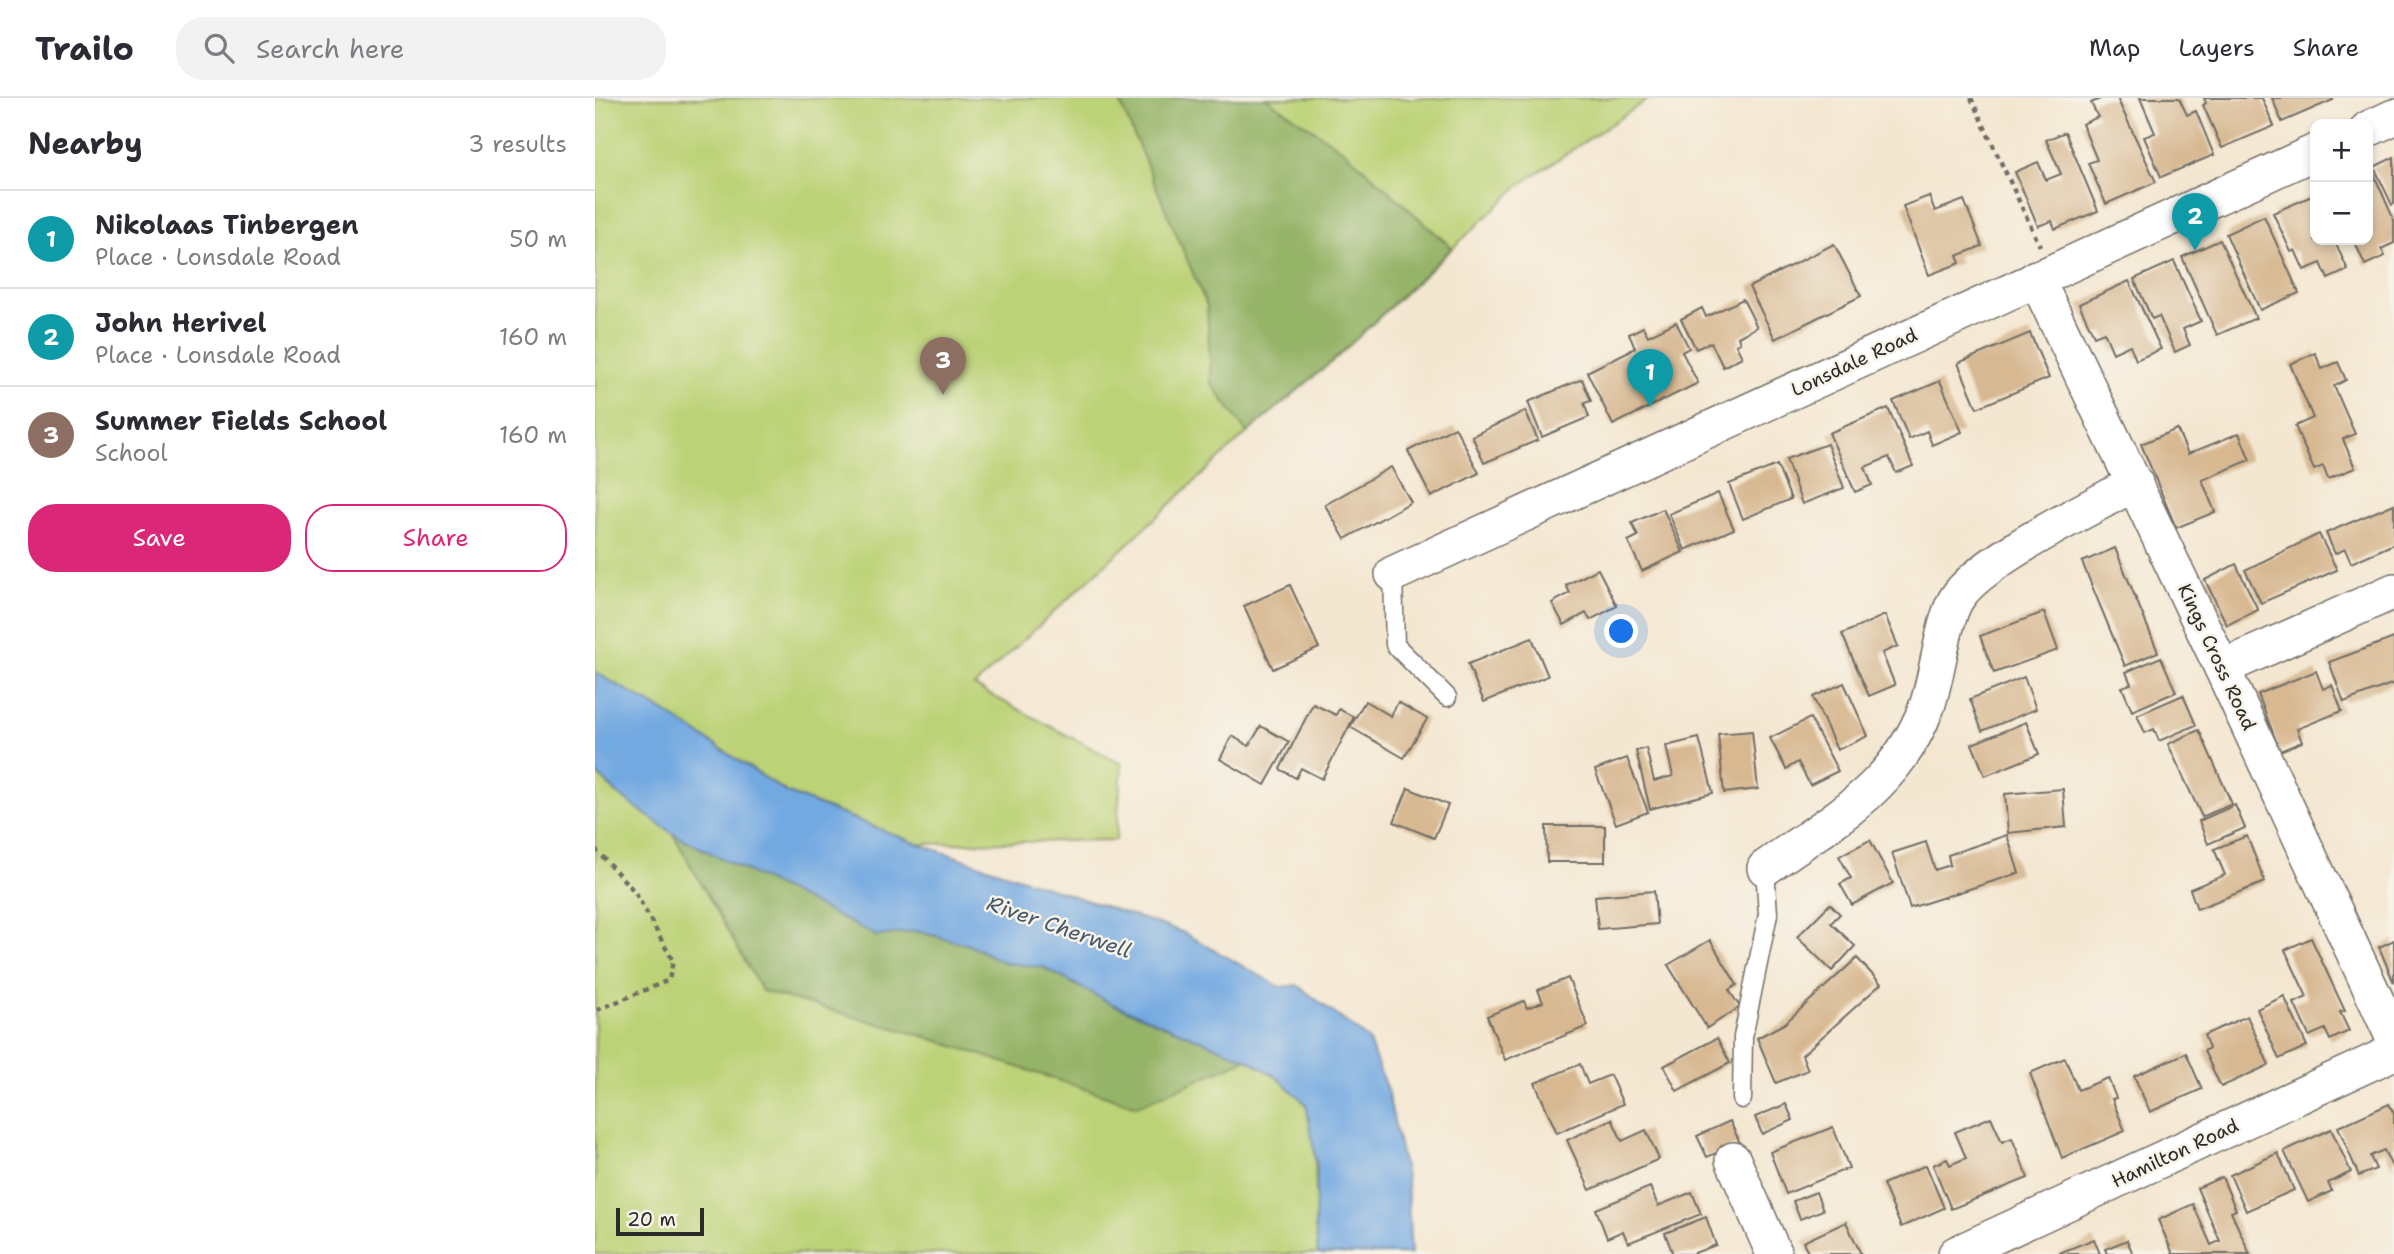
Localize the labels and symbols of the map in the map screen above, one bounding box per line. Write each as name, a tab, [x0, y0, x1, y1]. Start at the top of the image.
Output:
pin: 2	[2172, 193, 2218, 251]
street label: Lonsdale Road	[1787, 322, 1921, 402]
pin: 3	[920, 337, 966, 395]
pin: 1	[1627, 349, 1673, 407]
street label: Kings Cross Road	[2172, 580, 2262, 734]
your location	[1604, 614, 1638, 648]
water label: River Cherwell	[983, 889, 1135, 965]
street label: Hamilton Road	[2107, 1113, 2243, 1193]
scale bar	[616, 1205, 703, 1237]

